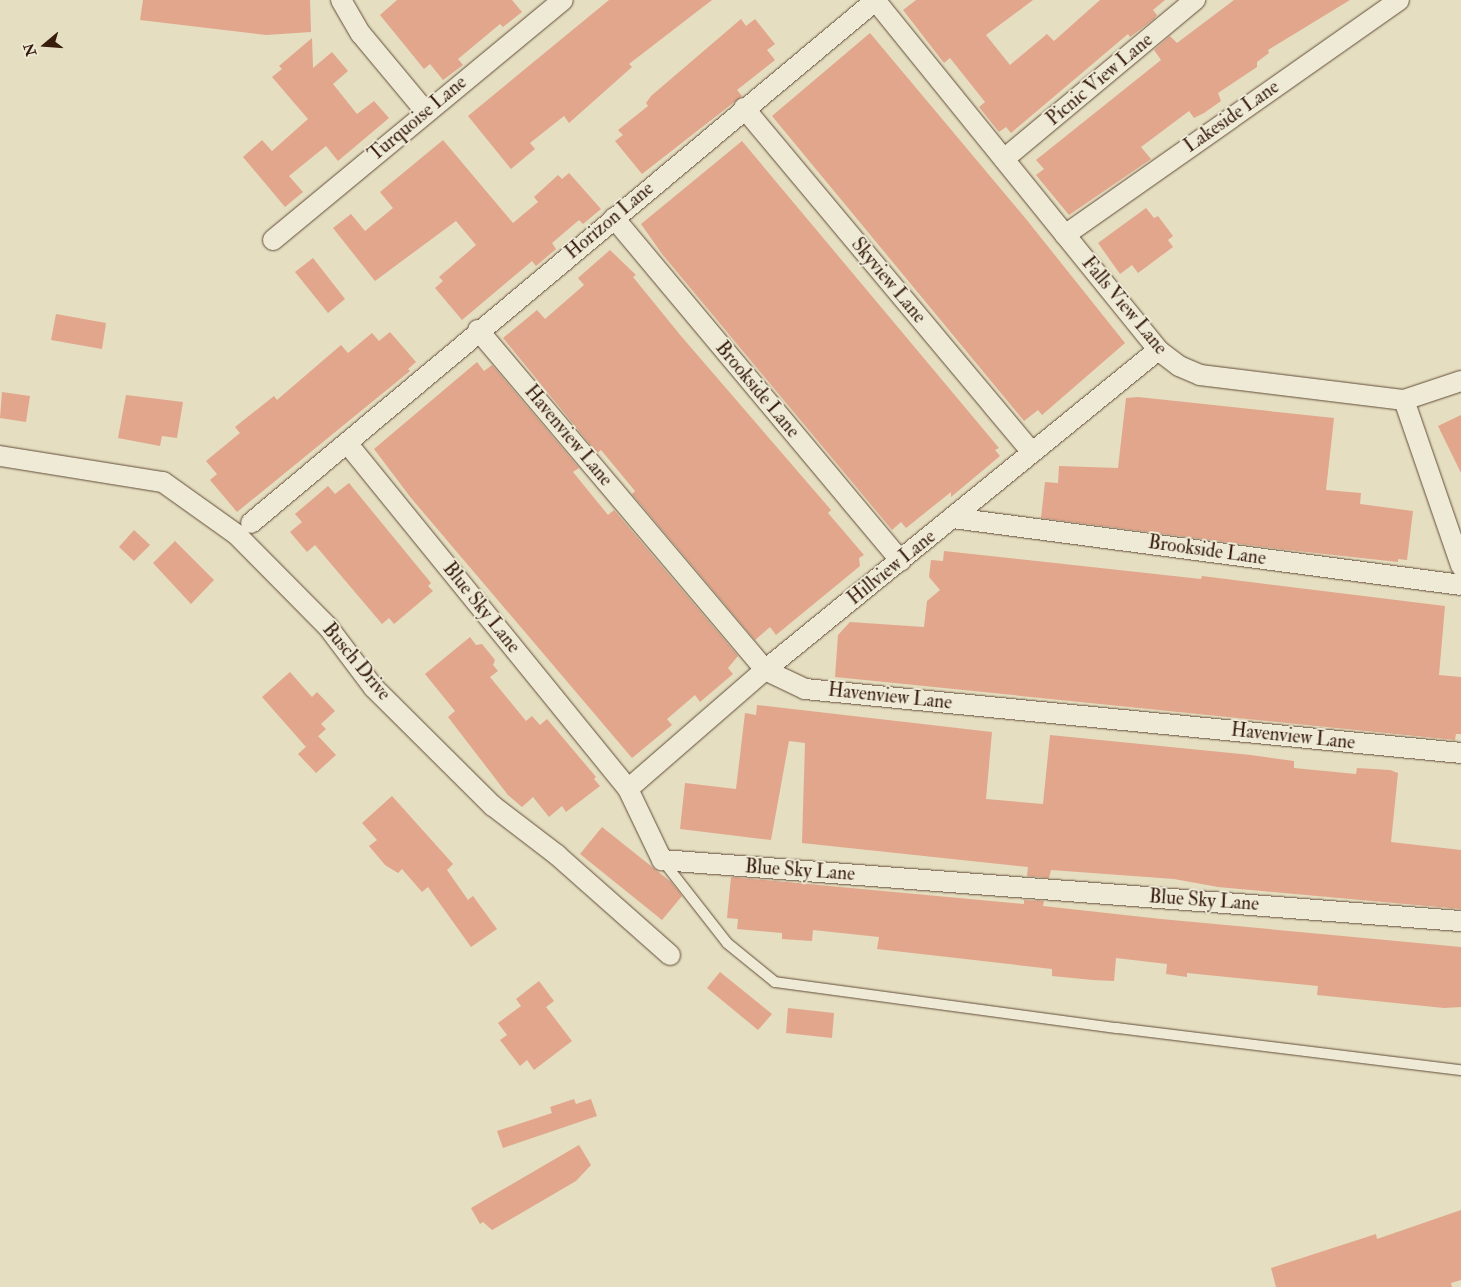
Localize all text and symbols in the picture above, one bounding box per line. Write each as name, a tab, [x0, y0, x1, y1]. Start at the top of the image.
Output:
north arrow	[20, 20, 70, 70]
street label: Picnic View Lane	[1042, 29, 1158, 131]
text: N	[20, 41, 40, 58]
street label: Turquoise Lane	[364, 71, 472, 167]
street label: Lakeside Lane	[1180, 76, 1284, 158]
street label: Horizon Lane	[561, 178, 659, 264]
street label: Skyview Lane	[846, 234, 930, 328]
street label: Falls View Lane	[1076, 252, 1172, 360]
street label: Brookside Lane	[710, 337, 804, 443]
street label: Havenview Lane	[519, 381, 617, 491]
street label: Hillview Lane	[843, 526, 941, 610]
street label: Brookside Lane	[1147, 531, 1267, 571]
street label: Blue Sky Lane	[437, 558, 525, 658]
street label: Busch Drive	[317, 619, 395, 705]
street label: Havenview Lane	[827, 679, 953, 715]
street label: Havenview Lane	[1230, 719, 1356, 755]
street label: Blue Sky Lane	[744, 856, 856, 886]
street label: Blue Sky Lane	[1148, 886, 1260, 916]

